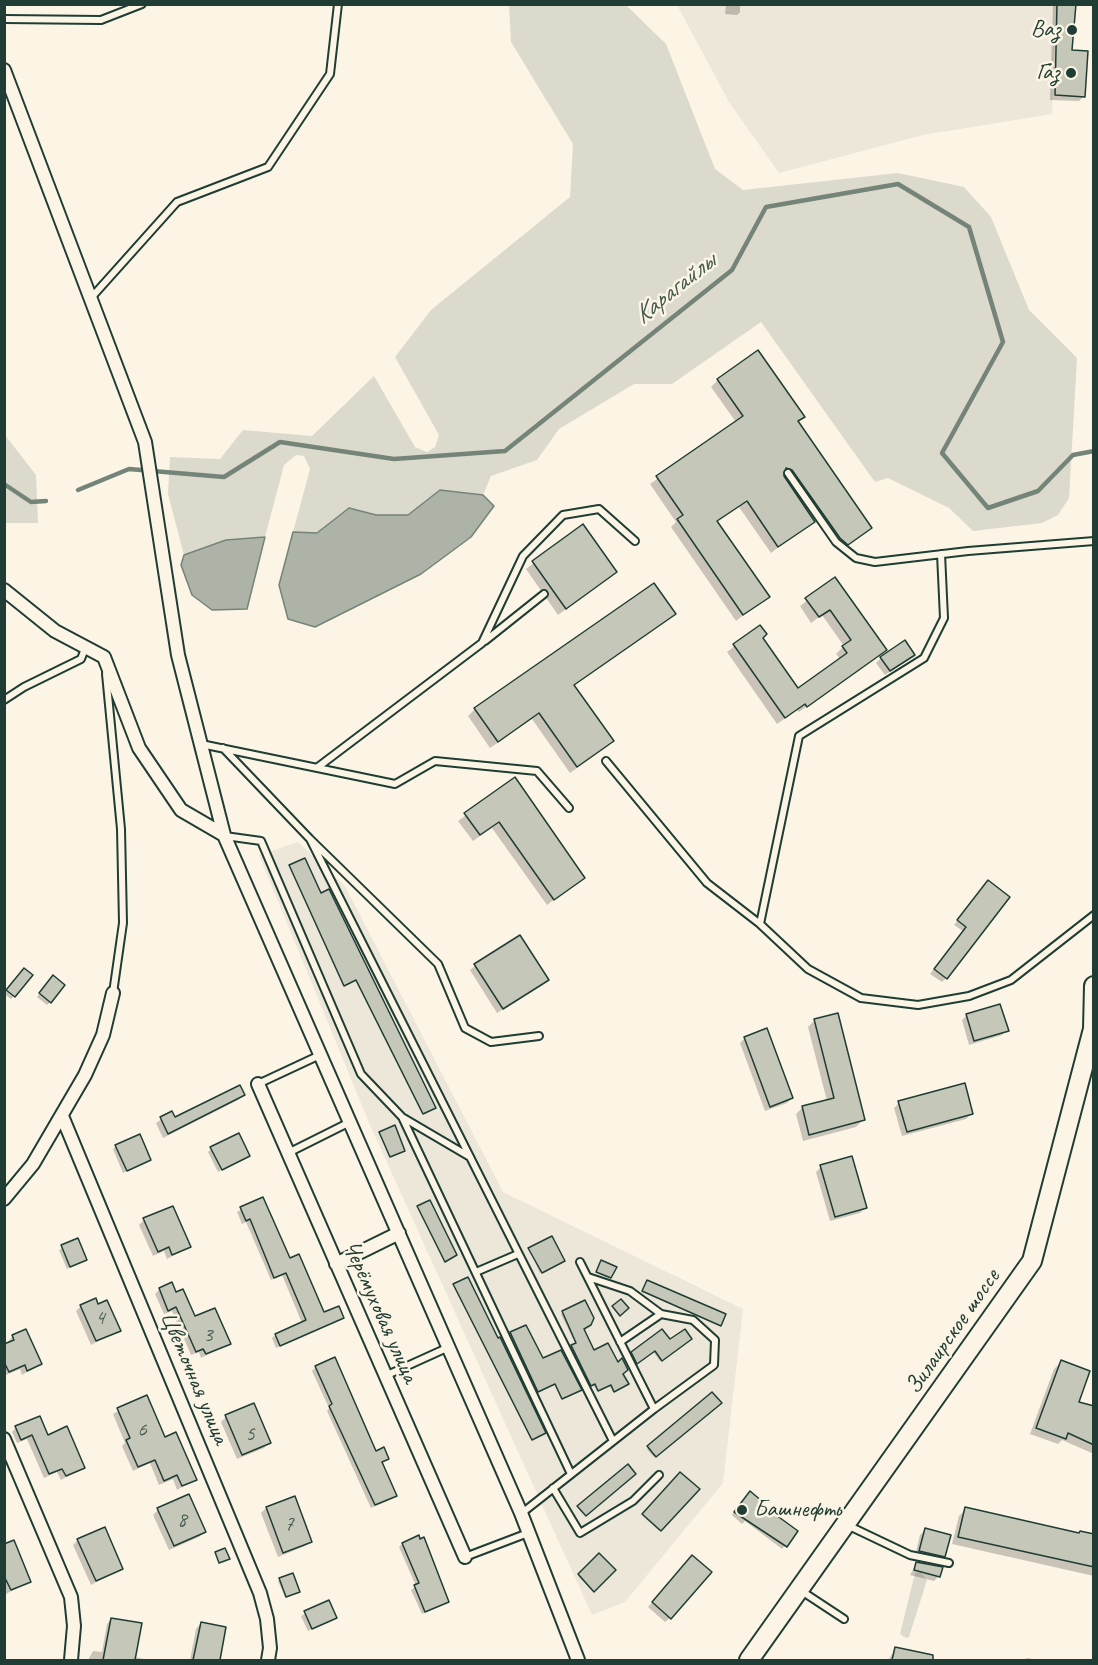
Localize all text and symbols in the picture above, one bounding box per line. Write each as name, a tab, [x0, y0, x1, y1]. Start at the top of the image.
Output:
place label: Ваз	[1031, 16, 1060, 44]
marker: Ваз	[1065, 23, 1079, 37]
place label: Газ	[1036, 59, 1059, 87]
marker: Газ	[1064, 66, 1078, 80]
water label: Карагайлы	[628, 247, 722, 331]
street label: Черёмуховая улица	[336, 1237, 424, 1387]
street label: Зилаирское шоссе	[899, 1264, 1007, 1400]
house number: 4	[95, 1305, 105, 1331]
street label: Цветочная улица	[153, 1307, 235, 1449]
house number: 3	[203, 1322, 213, 1348]
house number: 6	[137, 1417, 147, 1443]
house number: 5	[245, 1421, 255, 1447]
place label: Башнефть	[754, 1496, 841, 1524]
marker: Башнефть	[735, 1503, 749, 1517]
house number: 8	[177, 1507, 187, 1533]
house number: 7	[284, 1511, 294, 1537]

